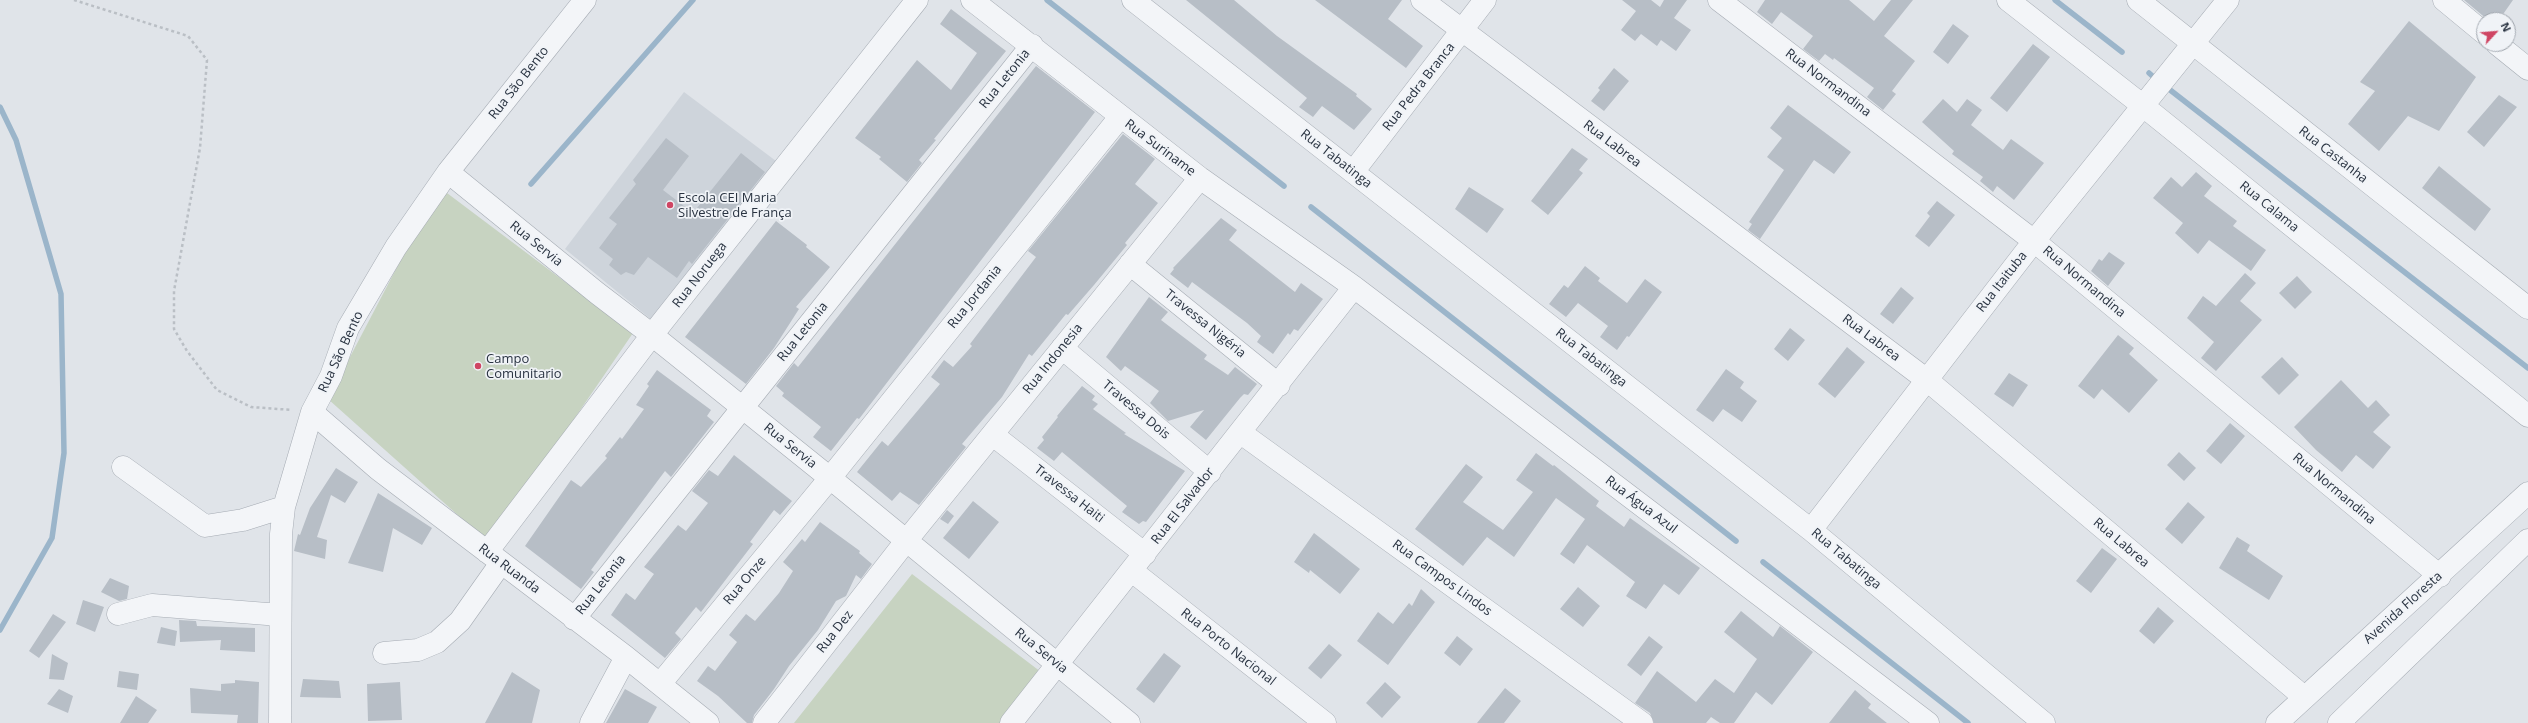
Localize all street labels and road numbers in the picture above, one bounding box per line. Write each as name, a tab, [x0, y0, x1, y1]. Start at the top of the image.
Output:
street label: Rua Pedra Branca	[1380, 40, 1458, 134]
street label: Rua São Bento	[486, 43, 552, 123]
street label: Rua Letonia	[976, 46, 1034, 112]
street label: Rua Normandina	[1782, 46, 1874, 120]
street label: Rua Suriname	[1121, 116, 1199, 180]
street label: Rua Labrea	[1580, 117, 1644, 171]
street label: Rua Castanha	[2295, 123, 2371, 187]
street label: Rua Tabatinga	[1297, 126, 1375, 192]
street label: Rua Calama	[2236, 178, 2302, 236]
street label: Rua Servia	[506, 218, 566, 270]
street label: Rua Noruega	[670, 239, 730, 311]
street label: Rua Normandina	[2039, 243, 2129, 321]
street label: Rua Itaituba	[1973, 248, 2031, 316]
street label: Rua Jordania	[945, 262, 1005, 332]
street label: Travessa Nigéria	[1161, 287, 1249, 361]
street label: Rua Letonia	[774, 299, 832, 365]
street label: Rua São Bento	[315, 309, 367, 395]
street label: Rua Labrea	[1839, 311, 1903, 365]
street label: Rua Indonesia	[1020, 321, 1086, 397]
street label: Rua Tabatinga	[1552, 325, 1630, 391]
street label: Travessa Dois	[1099, 377, 1173, 443]
street label: Rua Servia	[760, 420, 820, 472]
street label: Rua Normandina	[2289, 450, 2379, 528]
street label: Travessa Haiti	[1031, 462, 1107, 526]
street label: Rua El Salvador	[1148, 465, 1218, 547]
street label: Rua Água Azul	[1602, 473, 1680, 537]
street label: Rua Labrea	[2090, 515, 2152, 571]
street label: Rua Tabatinga	[1808, 525, 1884, 593]
street label: Rua Campos Lindos	[1389, 537, 1495, 619]
street label: Rua Ruanda	[475, 541, 543, 597]
street label: Rua Letonia	[573, 552, 629, 618]
street label: Rua Onze	[720, 554, 770, 608]
street label: Avenida Floresta	[2361, 569, 2445, 647]
street label: Rua Porto Nacional	[1177, 605, 1279, 689]
street label: Rua Dez	[814, 608, 856, 656]
street label: Rua Servia	[1011, 625, 1071, 677]

